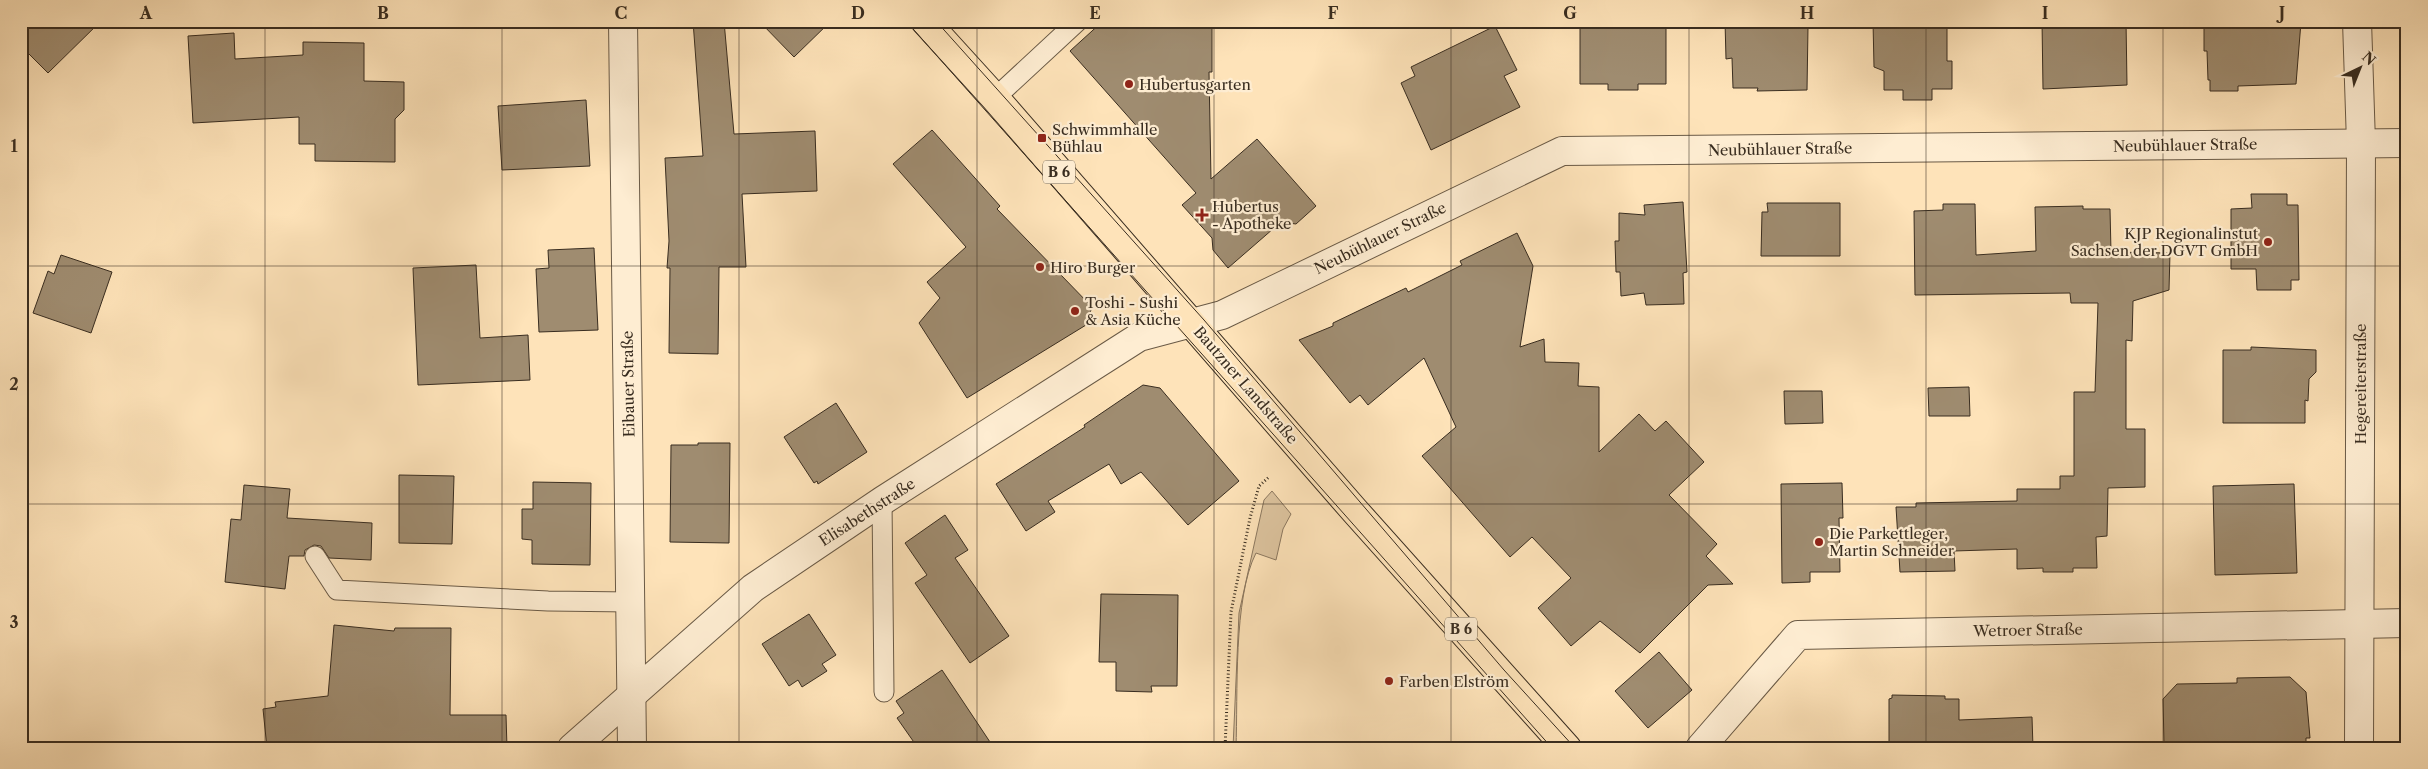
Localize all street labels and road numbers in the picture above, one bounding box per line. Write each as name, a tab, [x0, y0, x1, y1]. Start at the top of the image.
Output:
street label: Neubühlauer Straße	[2113, 134, 2257, 156]
street label: Neubühlauer Straße	[1708, 138, 1852, 160]
road number: B 6	[1043, 160, 1075, 183]
street label: Neubühlauer Straße	[1311, 198, 1449, 278]
street label: Bautzner Landstraße	[1190, 322, 1302, 448]
street label: Hegereiterstraße	[2351, 324, 2370, 445]
street label: Eibauer Straße	[618, 330, 638, 438]
street label: Elisabethstraße	[815, 474, 919, 550]
road number: B 6	[1445, 618, 1477, 640]
street label: Wetroer Straße	[1972, 620, 2083, 640]

